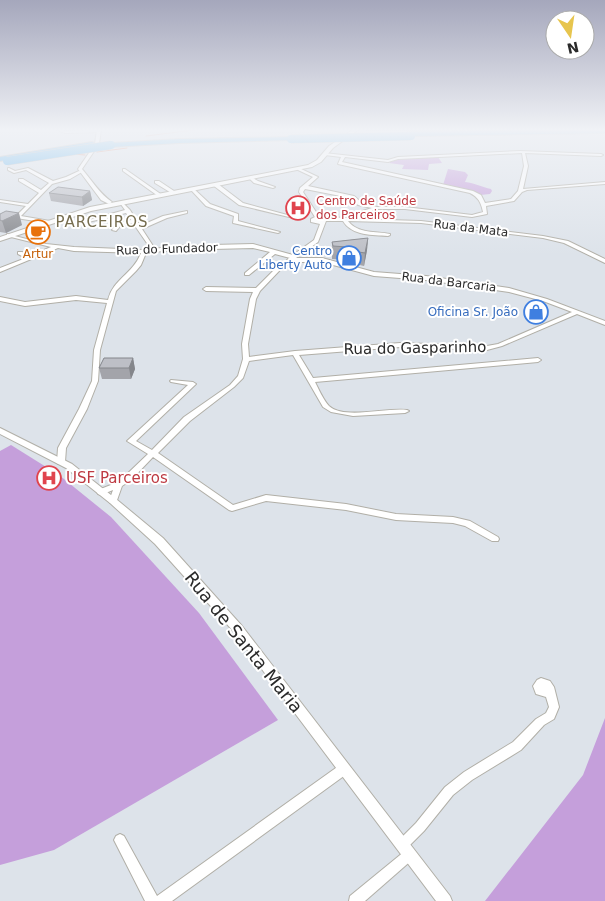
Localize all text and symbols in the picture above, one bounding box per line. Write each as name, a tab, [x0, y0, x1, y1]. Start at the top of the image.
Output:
north arrow	[545, 10, 595, 60]
text: N	[565, 39, 580, 57]
place label: Centro de Saúde dos Parceiros	[316, 194, 416, 222]
hospital icon: Centro de Saúde dos Parceiros	[285, 195, 311, 221]
district label: PARCEIROS	[55, 213, 149, 231]
street label: Rua da Mata	[433, 216, 509, 240]
cafe icon: Artur	[25, 219, 51, 245]
street label: Rua do Fundador	[116, 240, 218, 258]
place label: Centro Liberty Auto	[259, 244, 332, 272]
shop icon: Centro Liberty Auto	[336, 245, 362, 271]
place label: Artur	[23, 247, 53, 261]
street label: Rua da Barcaria	[401, 269, 497, 295]
shop icon: Oficina Sr. João	[523, 299, 549, 325]
place label: Oficina Sr. João	[428, 305, 518, 319]
street label: Rua do Gasparinho	[344, 338, 486, 358]
hospital icon: USF Parceiros	[36, 465, 62, 491]
place label: USF Parceiros	[66, 469, 168, 487]
street label: Rua de Santa Maria	[181, 567, 307, 717]

